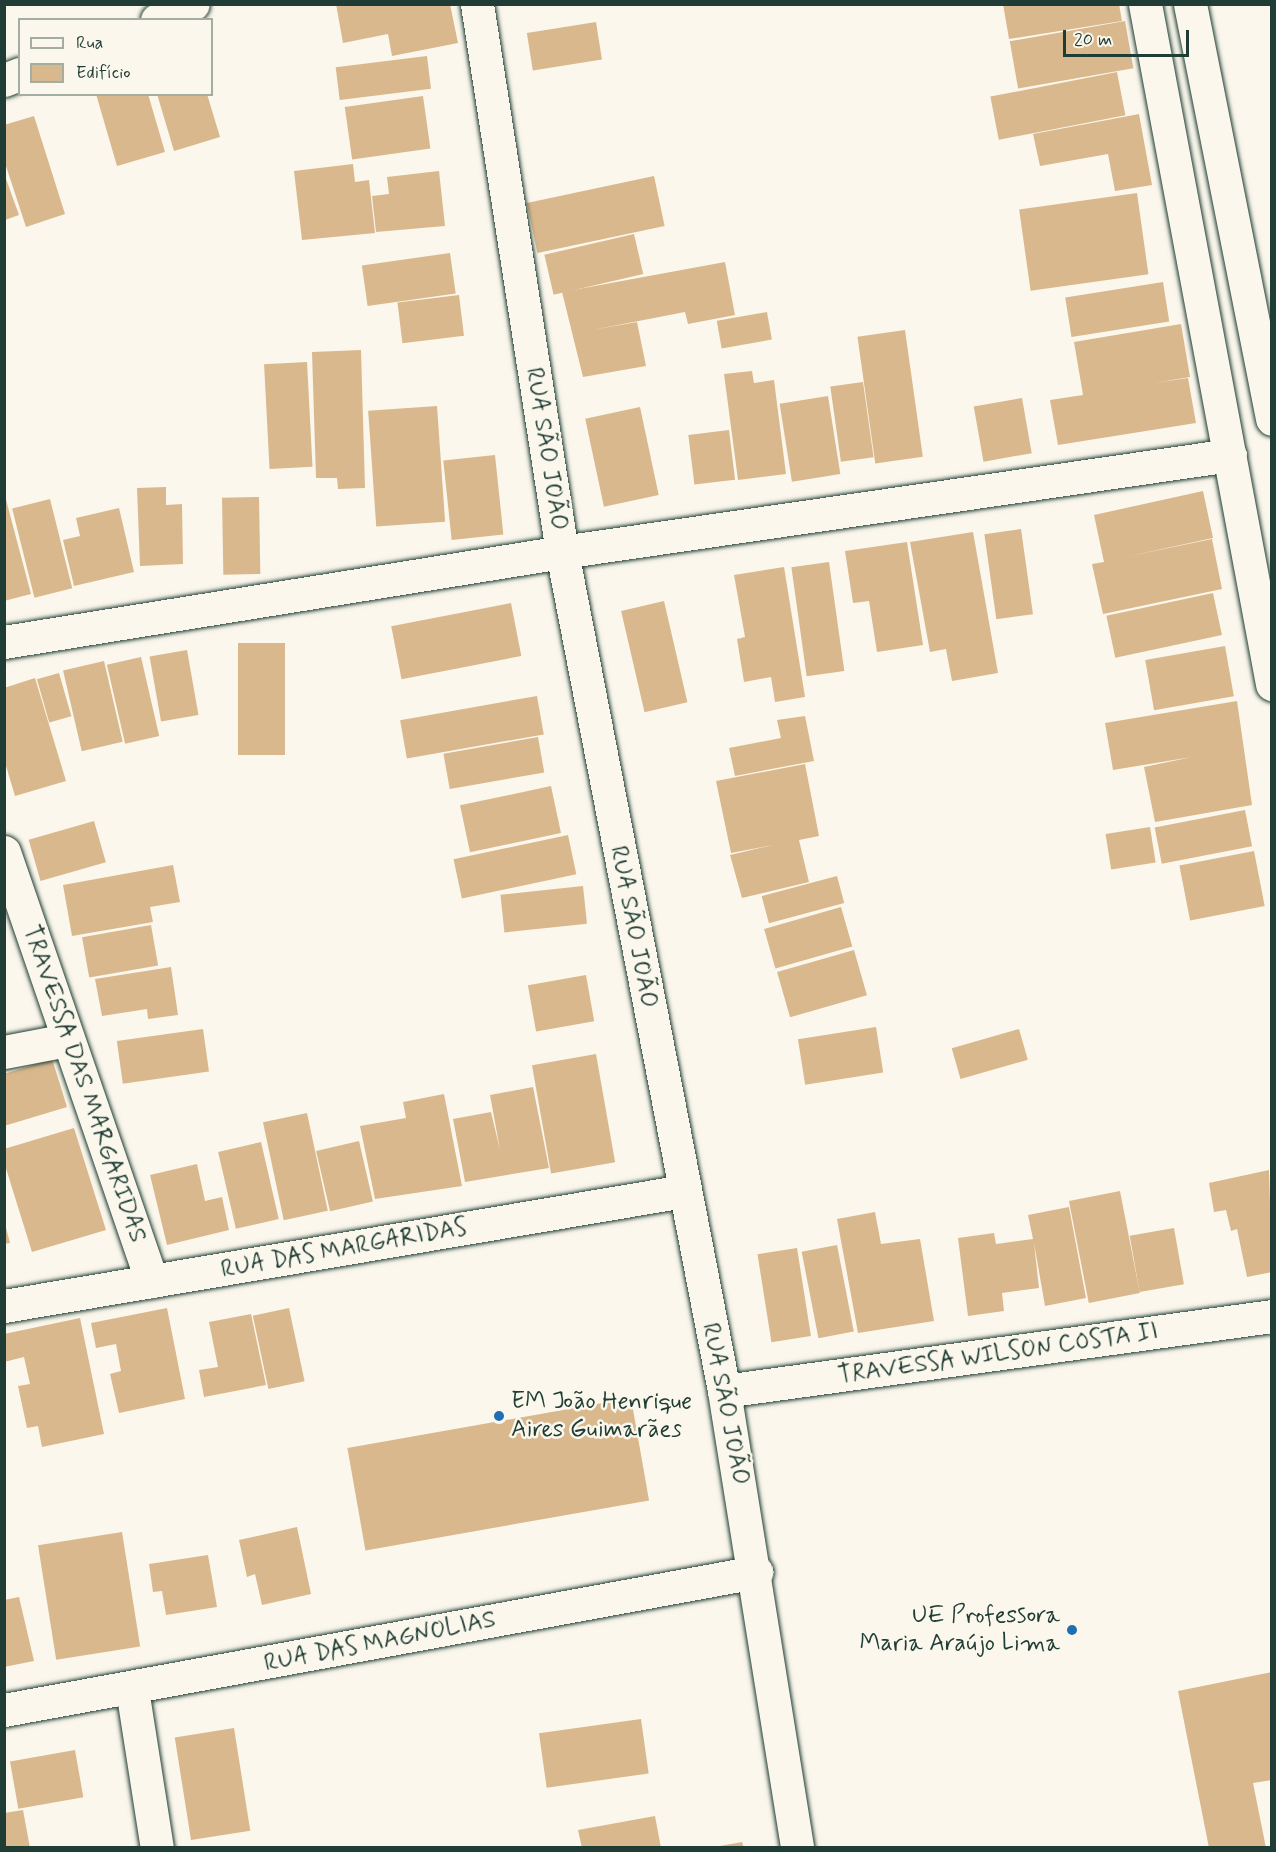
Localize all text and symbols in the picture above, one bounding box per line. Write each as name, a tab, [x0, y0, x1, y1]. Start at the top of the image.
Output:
legend	[18, 18, 213, 96]
scale bar	[1066, 18, 1192, 56]
text: 20 m	[1074, 28, 1112, 52]
text: Rua	[76, 31, 103, 55]
text: Edifício	[76, 61, 131, 85]
street label: RUA SÃO JOÃO	[519, 365, 573, 533]
street label: RUA SÃO JOÃO	[603, 843, 663, 1011]
street label: TRAVESSA DAS MARGARIDAS	[18, 927, 150, 1241]
street label: RUA DAS MARGARIDAS	[219, 1213, 469, 1285]
street label: TRAVESSA WILSON COSTA II	[832, 1317, 1164, 1391]
street label: RUA SÃO JOÃO	[695, 1320, 755, 1488]
place label: EM João Henrique Aires Guimarães	[511, 1388, 699, 1444]
marker: EM João Henrique Aires Guimarães	[492, 1409, 506, 1423]
place label: UE Professora Maria Araújo Lima	[863, 1602, 1060, 1658]
street label: RUA DAS MAGNOLIAS	[262, 1605, 498, 1679]
marker: UE Professora Maria Araújo Lima	[1065, 1623, 1079, 1637]

